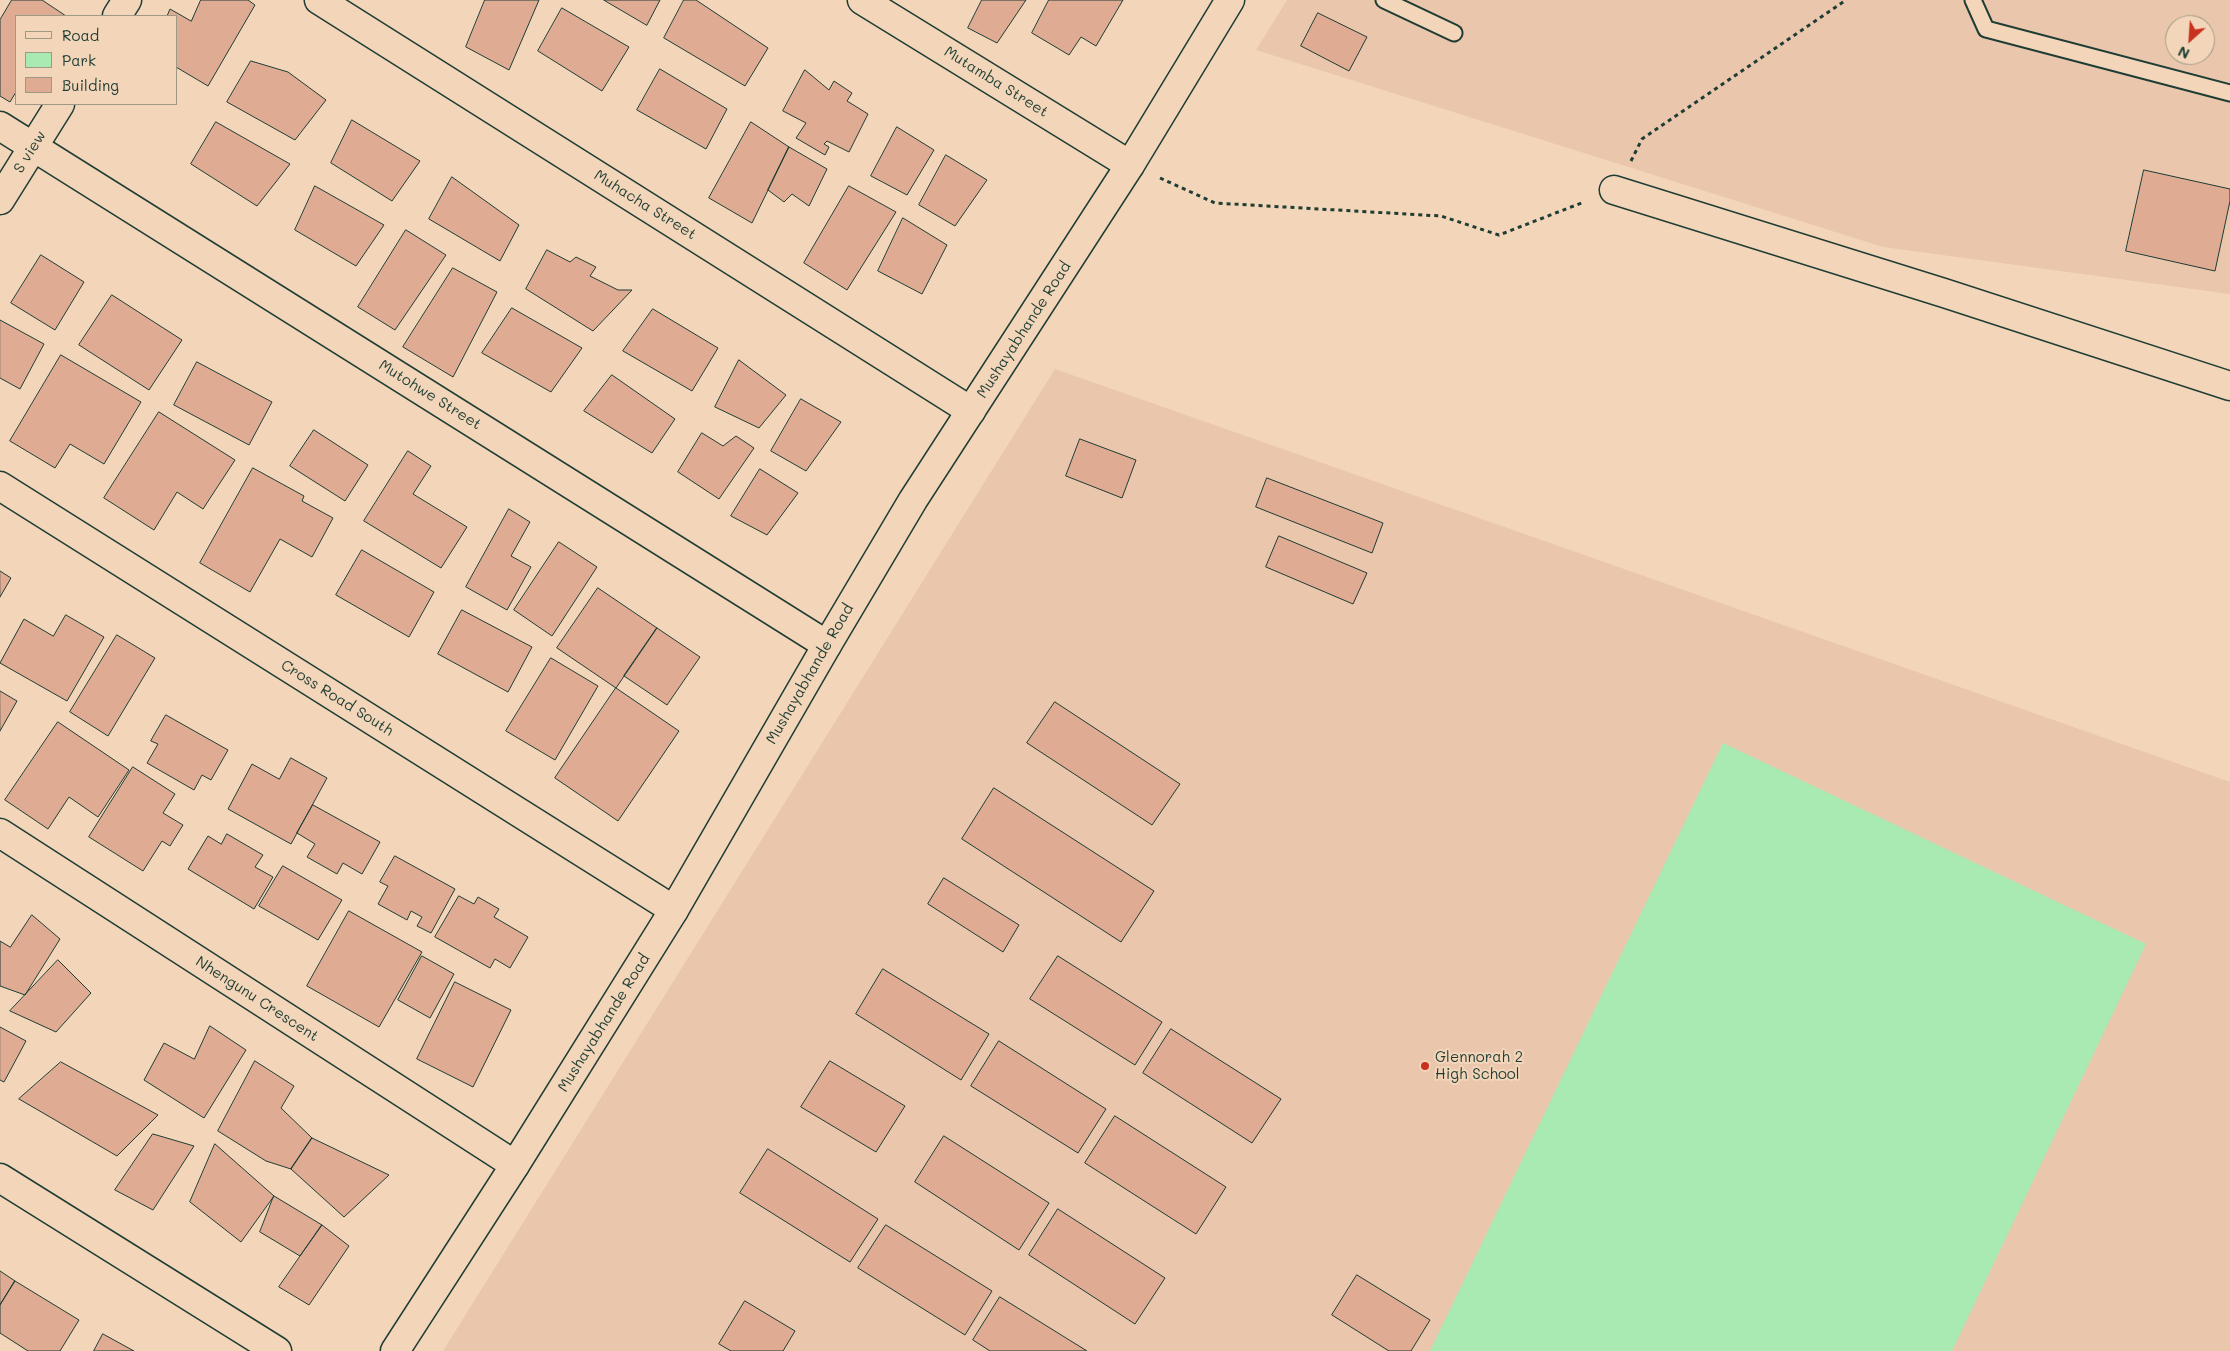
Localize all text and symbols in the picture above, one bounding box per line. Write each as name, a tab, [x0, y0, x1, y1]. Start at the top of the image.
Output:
legend	[15, 15, 178, 105]
north arrow	[2165, 15, 2215, 65]
text: Road	[62, 25, 99, 45]
text: N	[2175, 42, 2193, 64]
street label: Mutamba Street	[941, 43, 1051, 121]
text: Park	[62, 50, 96, 70]
text: Building	[62, 75, 119, 95]
street label: S view	[10, 127, 50, 177]
street label: Muhacha Street	[591, 166, 699, 244]
street label: Mushayabhande Road	[973, 258, 1075, 402]
street label: Mutohwe Street	[375, 356, 485, 434]
street label: Mushayabhande Road	[762, 601, 858, 747]
street label: Cross Road South	[277, 656, 397, 740]
street label: Mushayabhande Road	[554, 951, 654, 1095]
street label: Nhengunu Crescent	[192, 952, 322, 1046]
place label: Glennorah 2 High School	[1435, 1048, 1523, 1083]
marker: Glennorah 2 High School	[1419, 1060, 1431, 1072]

